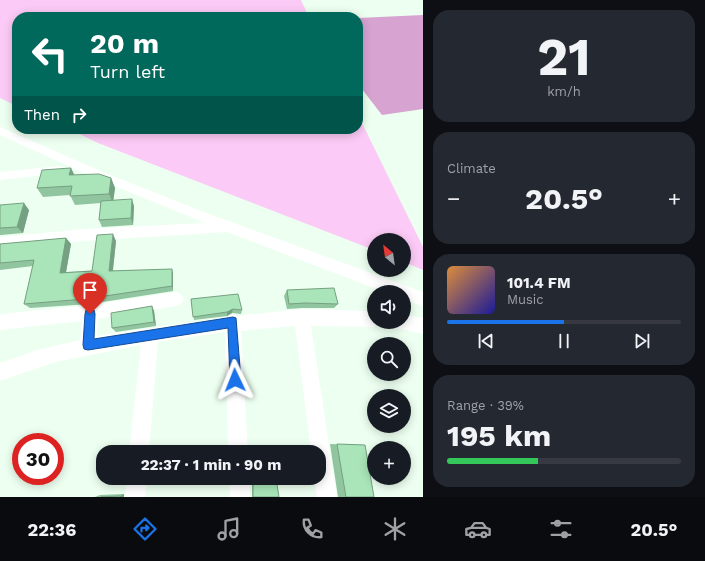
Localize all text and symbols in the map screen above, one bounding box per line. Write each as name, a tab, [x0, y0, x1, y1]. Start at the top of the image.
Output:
text: 20 m	[90, 27, 159, 60]
text: 21	[537, 27, 591, 88]
icon: left	[24, 28, 76, 80]
text: Turn left	[90, 61, 165, 82]
text: km/h	[547, 84, 581, 99]
icon: right	[68, 104, 90, 126]
text: Then	[24, 106, 60, 124]
text: Climate	[447, 161, 496, 176]
text: 20.5°	[525, 181, 603, 216]
text: −	[447, 186, 460, 211]
text: +	[668, 186, 681, 211]
north arrow	[367, 233, 411, 277]
map controls	[367, 233, 411, 485]
pin	[73, 273, 107, 314]
text: 101.4 FM	[507, 274, 571, 292]
icon: arrive	[79, 279, 101, 301]
button: sound	[367, 285, 411, 329]
text: Music	[507, 292, 544, 307]
icon: previous	[475, 330, 497, 352]
icon: pause	[553, 330, 575, 352]
icon: next	[631, 330, 653, 352]
button: search	[367, 337, 411, 381]
position arrow	[214, 359, 256, 401]
button: layers	[367, 389, 411, 433]
text: Range · 39%	[447, 398, 524, 413]
text: 195 km	[447, 418, 551, 453]
speed limit sign: 30	[12, 433, 64, 485]
button: +	[367, 441, 411, 485]
text: 22:37 · 1 min · 90 m	[141, 456, 281, 474]
icon: directions	[131, 515, 159, 543]
icon: music	[215, 515, 243, 543]
icon: phone	[298, 515, 326, 543]
icon: climate	[381, 515, 409, 543]
icon: car	[464, 515, 492, 543]
icon: filters	[547, 515, 575, 543]
text: 22:36	[28, 519, 76, 540]
text: 20.5°	[631, 519, 677, 540]

